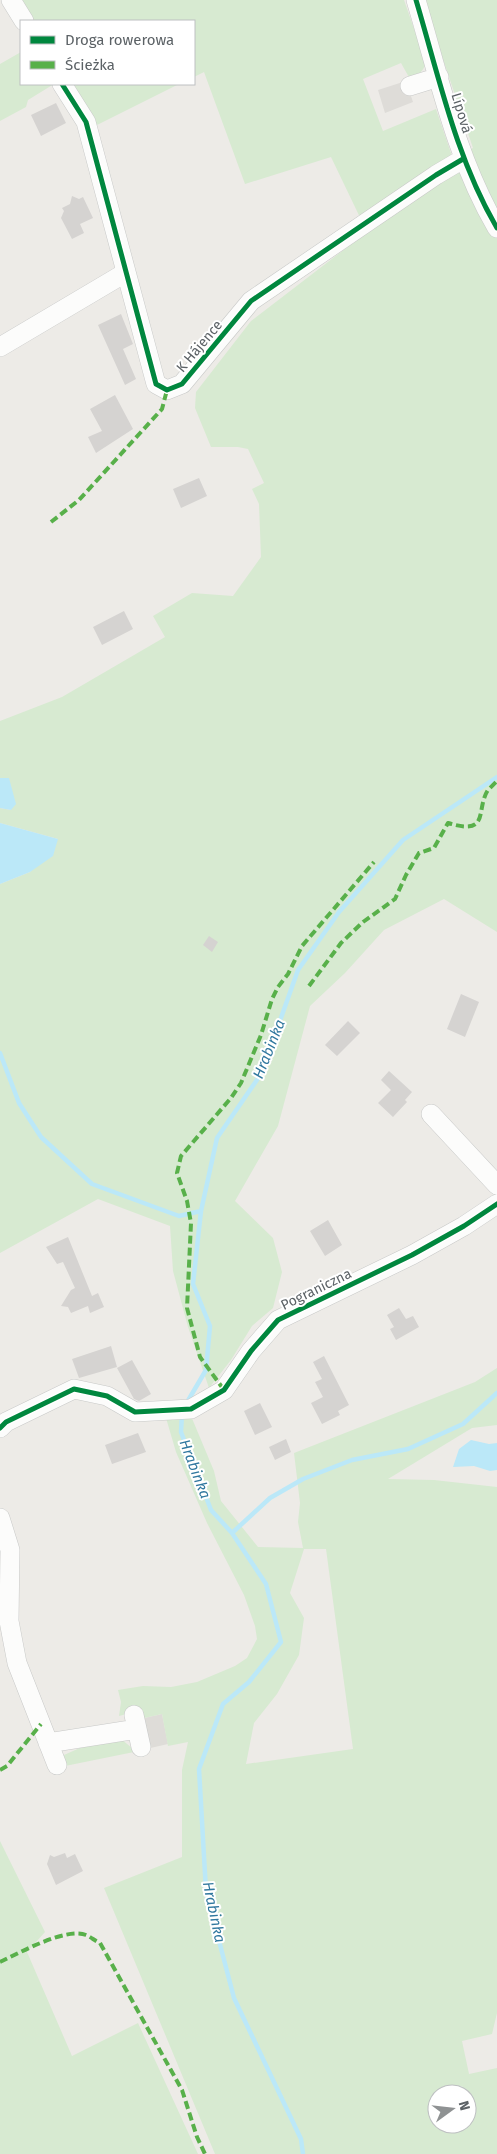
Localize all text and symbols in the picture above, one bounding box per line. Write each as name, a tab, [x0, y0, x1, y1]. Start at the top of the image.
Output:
legend	[20, 20, 195, 85]
text: Droga rowerowa	[65, 31, 174, 49]
text: Ścieżka	[65, 56, 115, 74]
street label: Lípová	[447, 91, 476, 135]
street label: K Hájence	[173, 317, 226, 376]
water label: Hrabinka	[249, 1017, 289, 1081]
street label: Pograniczna	[278, 1265, 354, 1314]
water label: Hrabinka	[175, 1437, 215, 1501]
water label: Hrabinka	[199, 1880, 229, 1944]
north arrow	[427, 2084, 477, 2134]
text: N	[455, 2099, 473, 2112]

